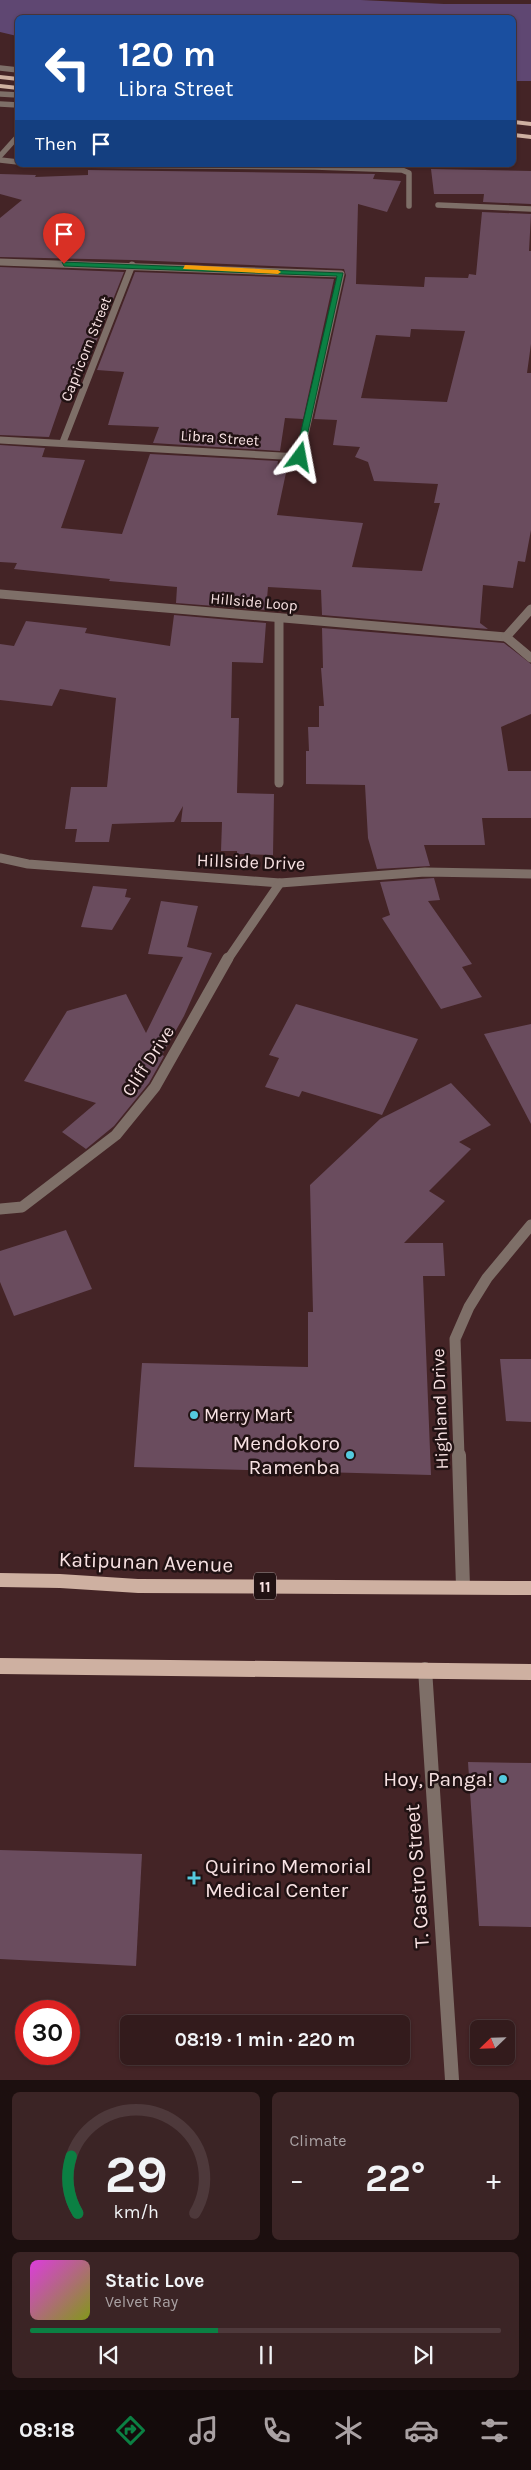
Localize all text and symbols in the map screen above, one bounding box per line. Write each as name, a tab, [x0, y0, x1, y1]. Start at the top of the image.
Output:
text: 120 m	[118, 34, 216, 75]
icon: left	[35, 35, 100, 100]
text: Libra Street	[118, 76, 234, 102]
icon: arrive	[87, 130, 115, 158]
text: Then	[35, 133, 77, 155]
pin	[43, 213, 85, 264]
icon: arrive	[50, 220, 78, 248]
street label: Capricorn Street	[57, 294, 115, 404]
street label: Libra Street	[180, 426, 260, 450]
position arrow	[273, 430, 325, 482]
street label: Hillside Loop	[210, 589, 298, 615]
street label: Hillside Drive	[196, 849, 306, 875]
street label: Cliff Drive	[117, 1021, 179, 1101]
street label: Highland Drive	[427, 1348, 453, 1470]
place label: Merry Mart	[204, 1404, 293, 1426]
marker: Merry Mart	[188, 1409, 200, 1421]
place label: Mendokoro Ramenba	[232, 1431, 340, 1479]
marker: Mendokoro Ramenba	[344, 1449, 356, 1461]
street label: Katipunan Avenue	[58, 1547, 234, 1577]
road number: 11	[254, 1572, 276, 1600]
place label: Hoy, Panga!	[383, 1767, 493, 1791]
marker: Hoy, Panga!	[497, 1773, 509, 1785]
street label: T. Castro Street	[400, 1803, 434, 1949]
place label: Quirino Memorial Medical Center	[205, 1854, 372, 1902]
marker: Quirino Memorial Medical Center	[187, 1871, 201, 1885]
speed limit sign: 30	[15, 2000, 80, 2065]
north arrow	[470, 2020, 515, 2065]
map controls	[470, 2020, 515, 2065]
text: 08:19 · 1 min · 220 m	[175, 2029, 355, 2051]
text: Climate	[290, 2131, 347, 2150]
text: 29	[104, 2144, 167, 2205]
text: 22°	[365, 2156, 426, 2201]
text: −	[290, 2163, 304, 2196]
text: +	[486, 2163, 501, 2196]
text: km/h	[113, 2202, 158, 2223]
text: Static Love	[105, 2270, 204, 2292]
text: Velvet Ray	[105, 2292, 178, 2311]
icon: previous	[95, 2341, 123, 2369]
icon: pause	[252, 2341, 280, 2369]
icon: next	[409, 2341, 437, 2369]
icon: directions	[113, 2413, 148, 2448]
icon: music	[186, 2413, 221, 2448]
icon: phone	[259, 2413, 294, 2448]
icon: climate	[331, 2413, 366, 2448]
icon: car	[404, 2413, 439, 2448]
icon: filters	[477, 2413, 512, 2448]
text: 08:18	[19, 2417, 75, 2443]

